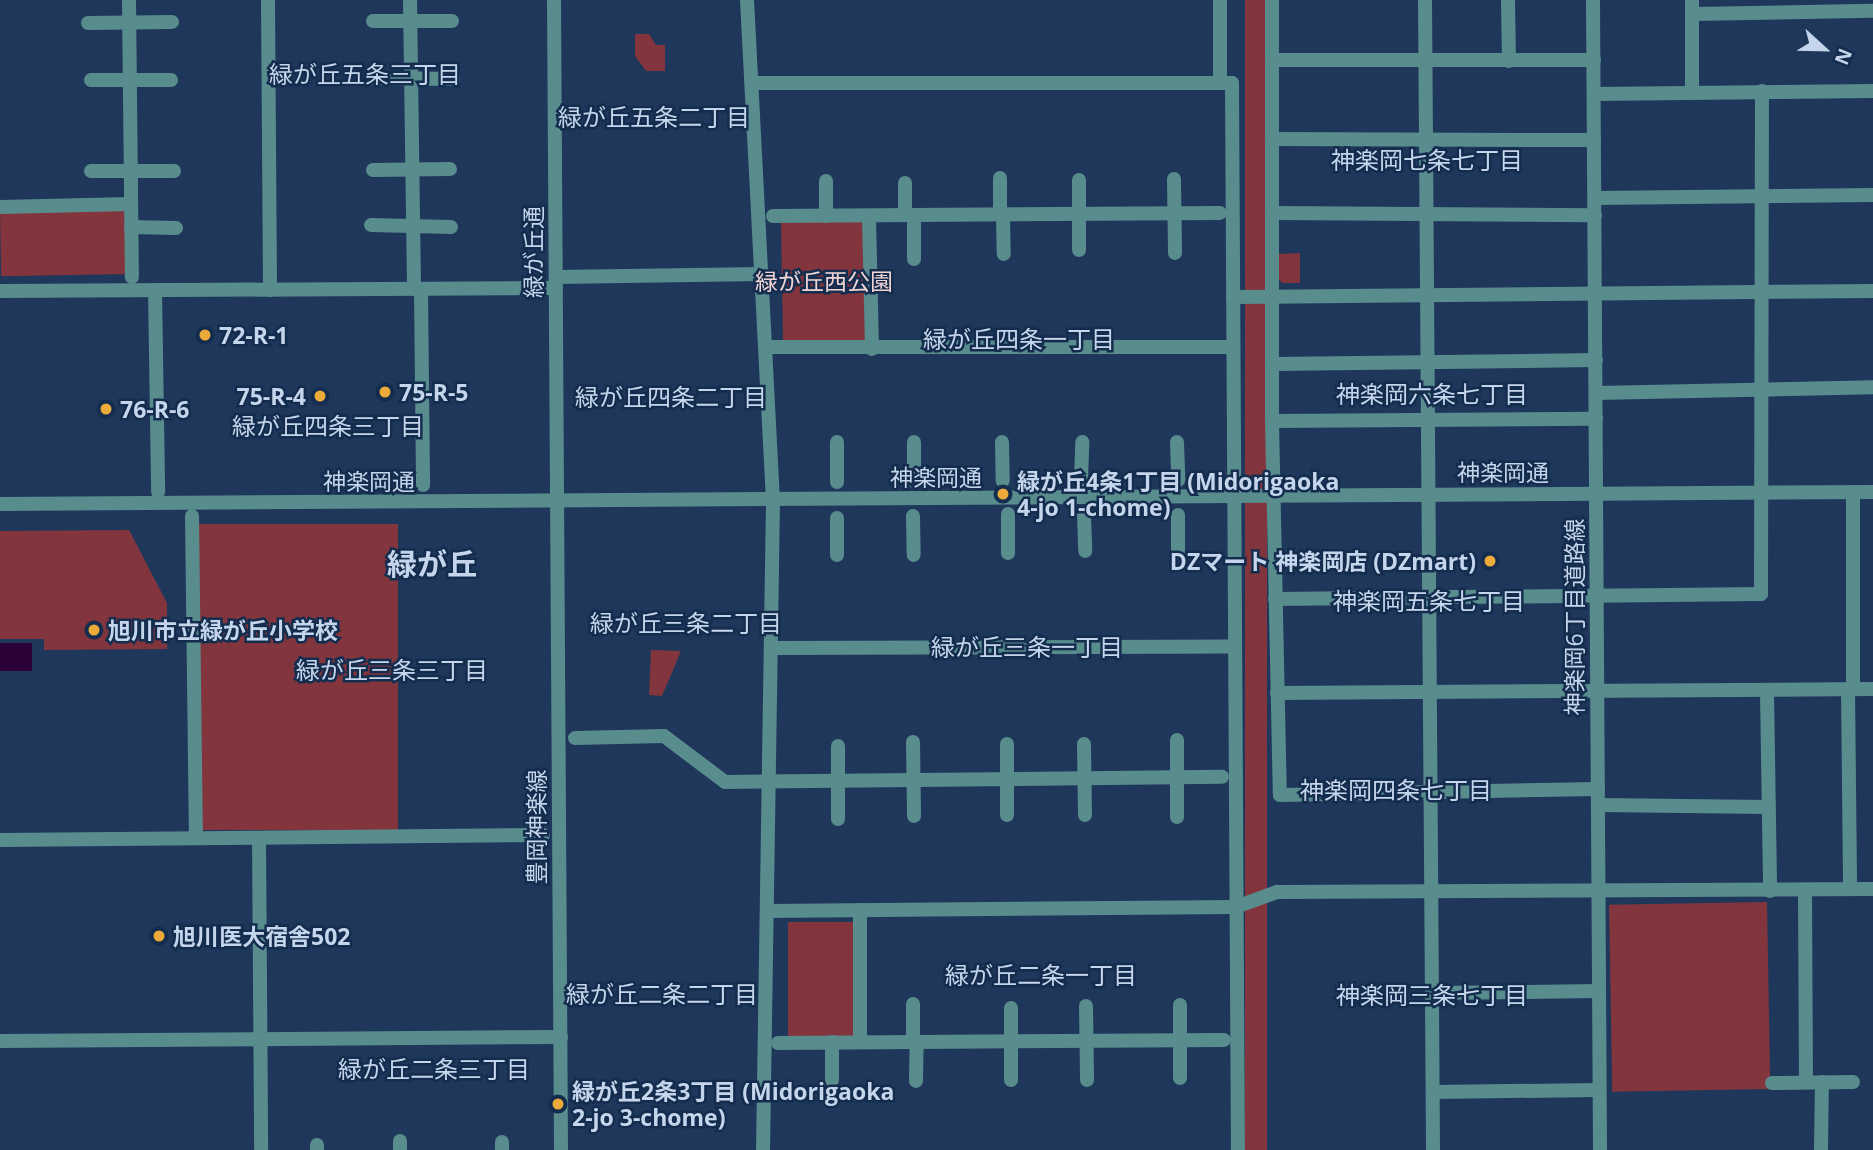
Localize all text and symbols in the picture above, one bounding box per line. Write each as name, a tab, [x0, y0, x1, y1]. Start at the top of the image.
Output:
north arrow	[1789, 14, 1859, 84]
text: N	[1829, 45, 1858, 69]
district label: 緑が丘五条三丁目	[269, 60, 461, 88]
district label: 緑が丘五条二丁目	[558, 103, 750, 131]
district label: 神楽岡七条七丁目	[1331, 146, 1523, 174]
street label: 緑が丘通	[519, 206, 547, 298]
park label: 緑が丘西公園	[755, 267, 893, 295]
place label: 72-R-1	[219, 321, 288, 349]
district label: 緑が丘四条一丁目	[923, 325, 1115, 353]
marker: 72-R-1	[197, 327, 213, 343]
place label: 75-R-5	[399, 378, 468, 406]
district label: 神楽岡六条七丁目	[1336, 380, 1528, 408]
place label: 75-R-4	[237, 382, 306, 410]
district label: 緑が丘四条二丁目	[575, 383, 767, 411]
marker: 75-R-5	[377, 384, 393, 400]
marker: 75-R-4	[312, 388, 328, 404]
place label: 76-R-6	[120, 395, 189, 423]
marker: 76-R-6	[98, 401, 114, 417]
district label: 緑が丘四条三丁目	[232, 412, 424, 440]
street label: 神楽岡通	[1457, 458, 1549, 486]
street label: 神楽岡通	[890, 463, 982, 491]
street label: 神楽岡通	[323, 467, 415, 495]
place label: 緑が丘4条1丁目 (Midorigaoka 4-jo 1-chome)	[1017, 467, 1339, 521]
marker: 緑が丘4条1丁目 (Midorigaoka 4-jo 1-chome)	[995, 486, 1011, 502]
street label: 神楽岡6丁目道路線	[1560, 518, 1588, 716]
district label: 緑が丘	[387, 546, 477, 582]
place label: DZマート 神楽岡店 (DZmart)	[1170, 547, 1476, 575]
marker: DZマート 神楽岡店 (DZmart)	[1482, 553, 1498, 569]
district label: 神楽岡五条七丁目	[1333, 587, 1525, 615]
district label: 緑が丘三条二丁目	[590, 609, 782, 637]
place label: 旭川市立緑が丘小学校	[108, 616, 338, 644]
marker: 旭川市立緑が丘小学校	[86, 622, 102, 638]
district label: 緑が丘三条一丁目	[931, 633, 1123, 661]
district label: 緑が丘三条三丁目	[296, 656, 488, 684]
street label: 豊岡神楽線	[522, 770, 550, 884]
district label: 神楽岡四条七丁目	[1300, 776, 1492, 804]
place label: 旭川医大宿舎502	[173, 922, 350, 950]
marker: 旭川医大宿舎502	[151, 928, 167, 944]
district label: 緑が丘二条一丁目	[945, 961, 1137, 989]
district label: 緑が丘二条二丁目	[566, 980, 758, 1008]
district label: 神楽岡三条七丁目	[1336, 981, 1528, 1009]
district label: 緑が丘二条三丁目	[338, 1055, 530, 1083]
place label: 緑が丘2条3丁目 (Midorigaoka 2-jo 3-chome)	[572, 1077, 894, 1131]
marker: 緑が丘2条3丁目 (Midorigaoka 2-jo 3-chome)	[550, 1096, 566, 1112]

